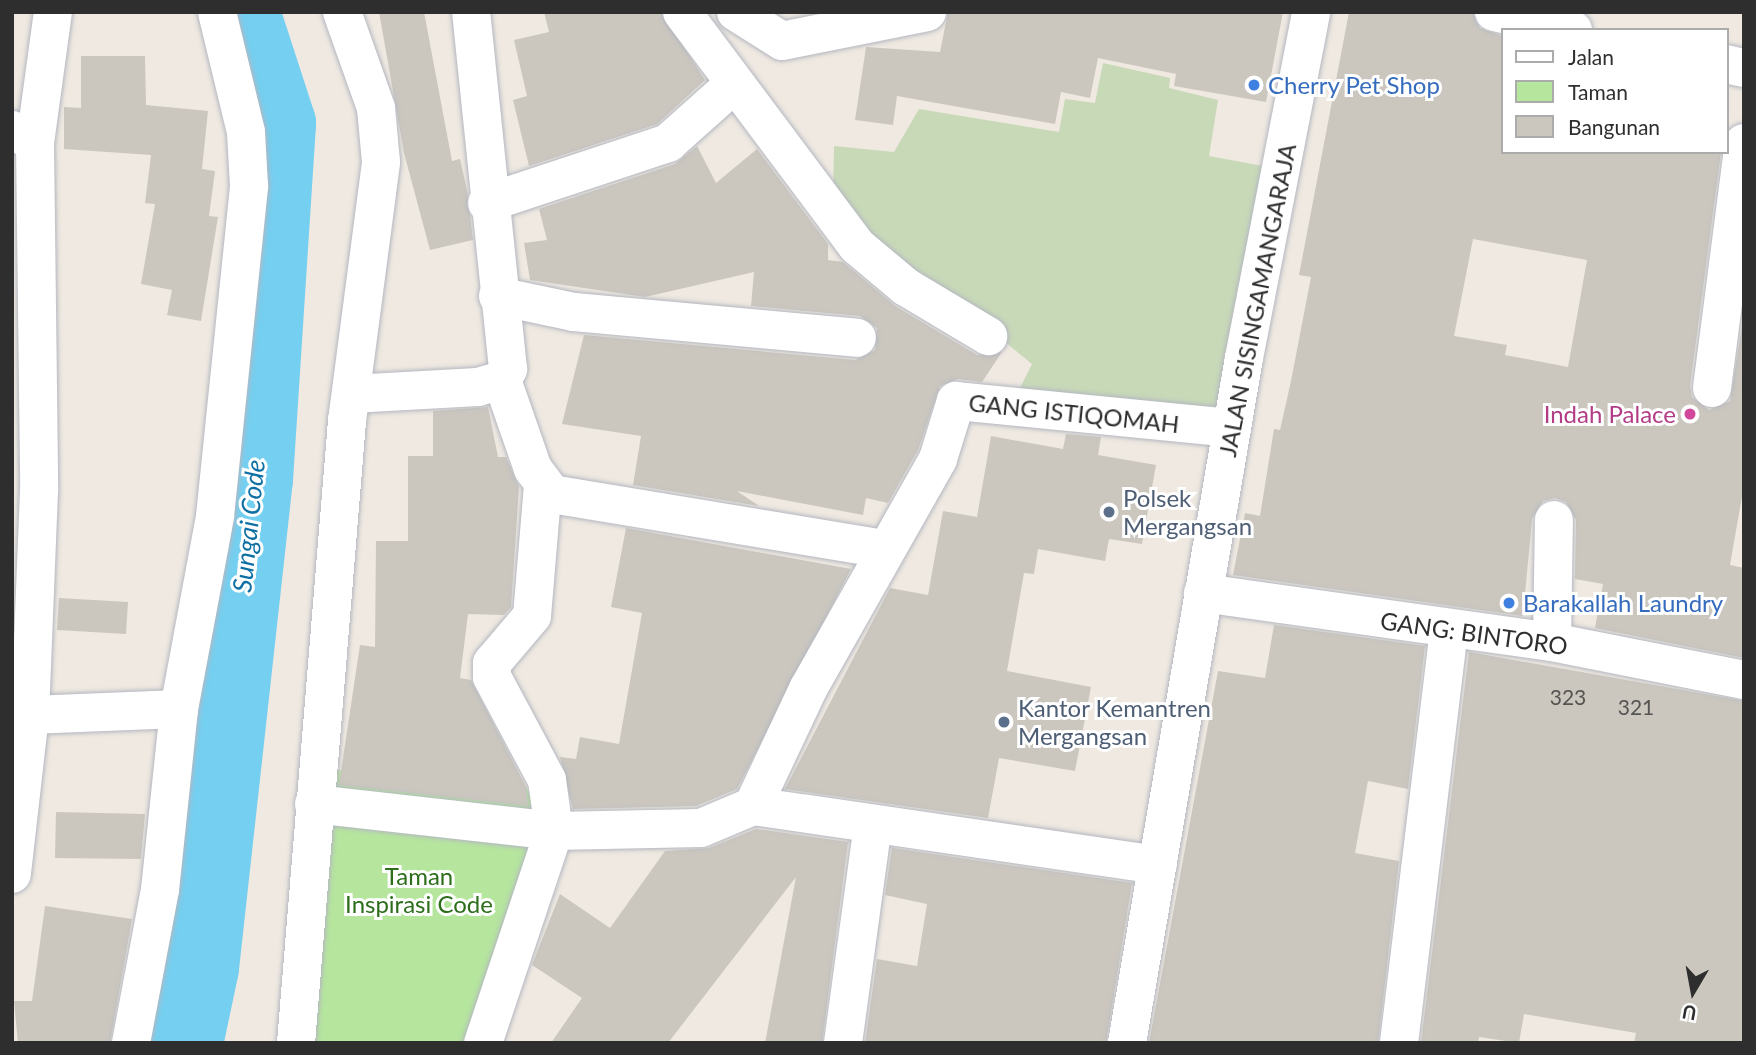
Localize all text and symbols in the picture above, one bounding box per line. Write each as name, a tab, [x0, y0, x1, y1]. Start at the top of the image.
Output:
legend	[1500, 28, 1728, 154]
text: Jalan	[1568, 44, 1614, 69]
place label: Cherry Pet Shop	[1268, 71, 1440, 99]
marker: Cherry Pet Shop	[1246, 77, 1262, 93]
text: Taman	[1568, 79, 1628, 104]
text: Bangunan	[1568, 114, 1660, 139]
street label: JALAN SISINGAMANGARAJA	[1212, 141, 1302, 459]
street label: GANG ISTIQOMAH	[967, 388, 1181, 438]
place label: Indah Palace	[1544, 400, 1676, 428]
marker: Indah Palace	[1682, 406, 1698, 422]
water label: Sungai Code	[227, 458, 271, 594]
place label: Polsek Mergangsan	[1123, 484, 1252, 540]
marker: Polsek Mergangsan	[1101, 504, 1117, 520]
place label: Barakallah Laundry	[1523, 589, 1723, 617]
marker: Barakallah Laundry	[1501, 595, 1517, 611]
street label: GANG: BINTORO	[1378, 606, 1570, 660]
house number: 323	[1550, 684, 1586, 710]
place label: Kantor Kemantren Mergangsan	[1018, 694, 1211, 750]
house number: 321	[1618, 694, 1654, 720]
marker: Kantor Kemantren Mergangsan	[996, 714, 1012, 730]
park label: Taman Inspirasi Code	[345, 862, 493, 918]
north arrow	[1658, 957, 1728, 1027]
text: U	[1680, 1001, 1698, 1026]

